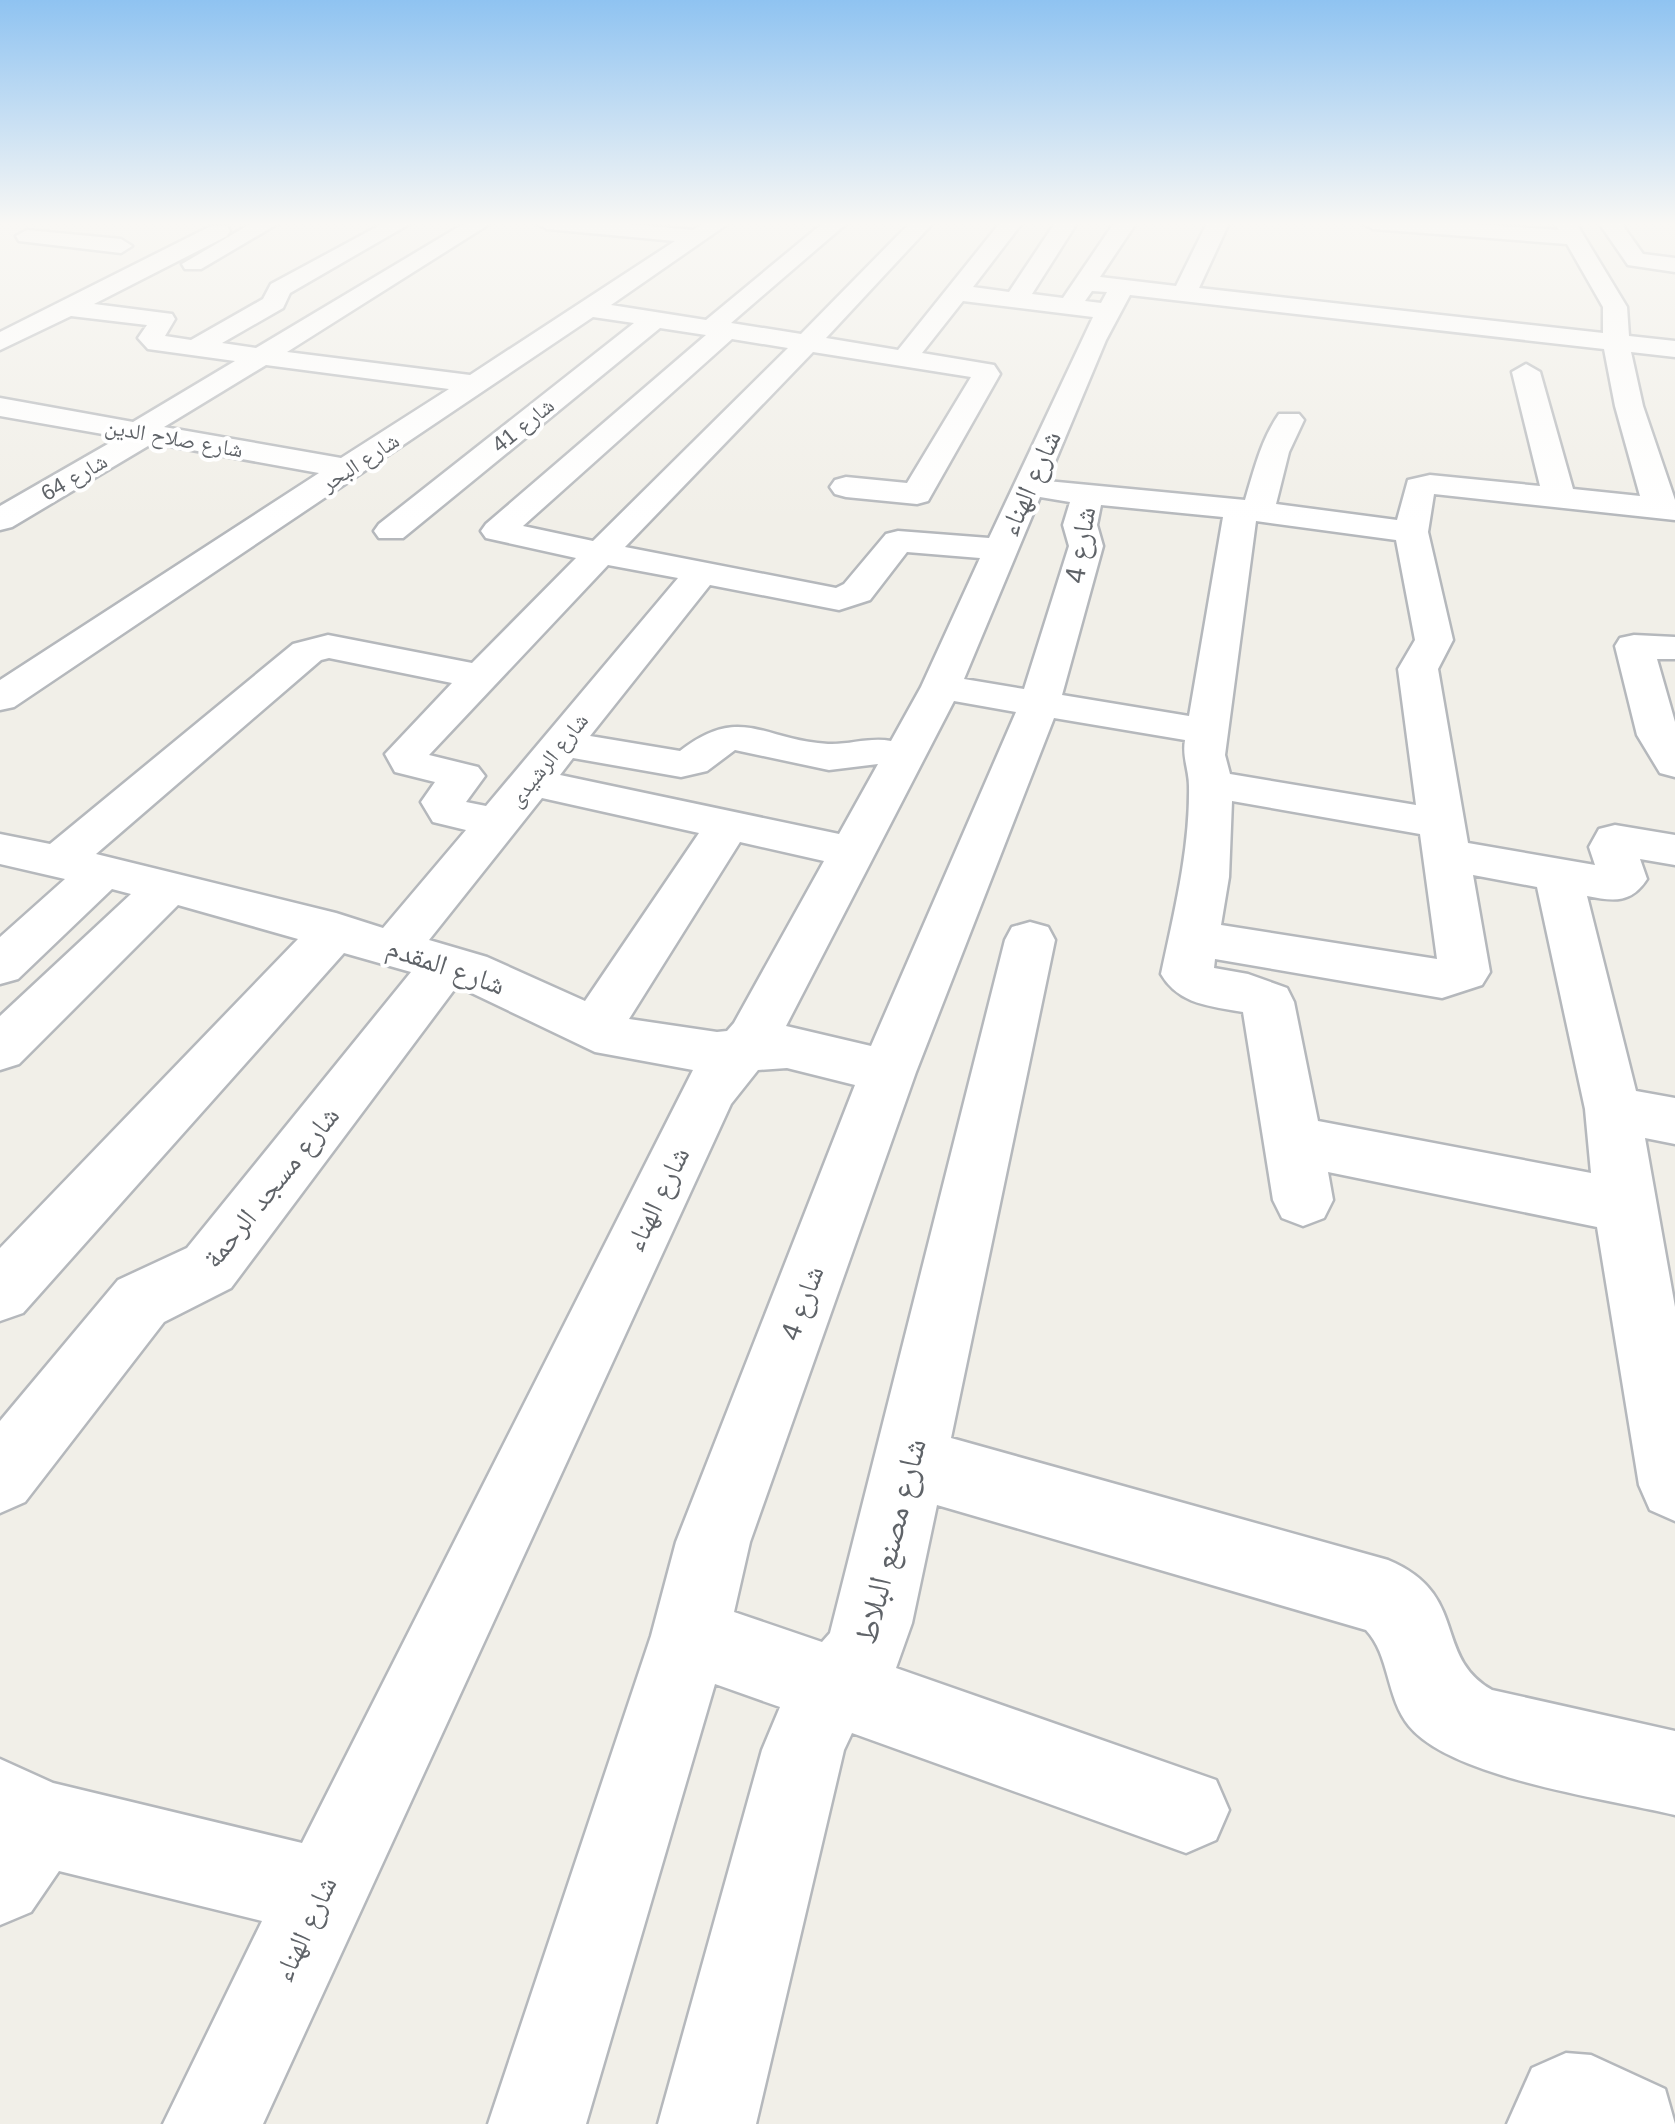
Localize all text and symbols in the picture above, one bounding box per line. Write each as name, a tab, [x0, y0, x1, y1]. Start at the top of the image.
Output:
street label: شارع 41	[487, 392, 560, 458]
street label: شارع صلاح الدين	[103, 414, 245, 463]
street label: شارع الهناء	[993, 426, 1069, 541]
street label: شارع البحر	[316, 428, 404, 498]
street label: شارع 64	[36, 448, 112, 507]
street label: شارع 4	[1059, 505, 1103, 586]
street label: شارع الرشيدى	[503, 708, 594, 812]
street label: شارع المقدم	[382, 931, 509, 1004]
street label: شارع مسجد الرحمة	[197, 1100, 347, 1275]
street label: شارع الهناء	[619, 1142, 697, 1257]
street label: شارع 4	[774, 1262, 832, 1345]
street label: شارع مصنع البلاط	[847, 1434, 935, 1648]
street label: شارع الهناء	[267, 1872, 344, 1987]

